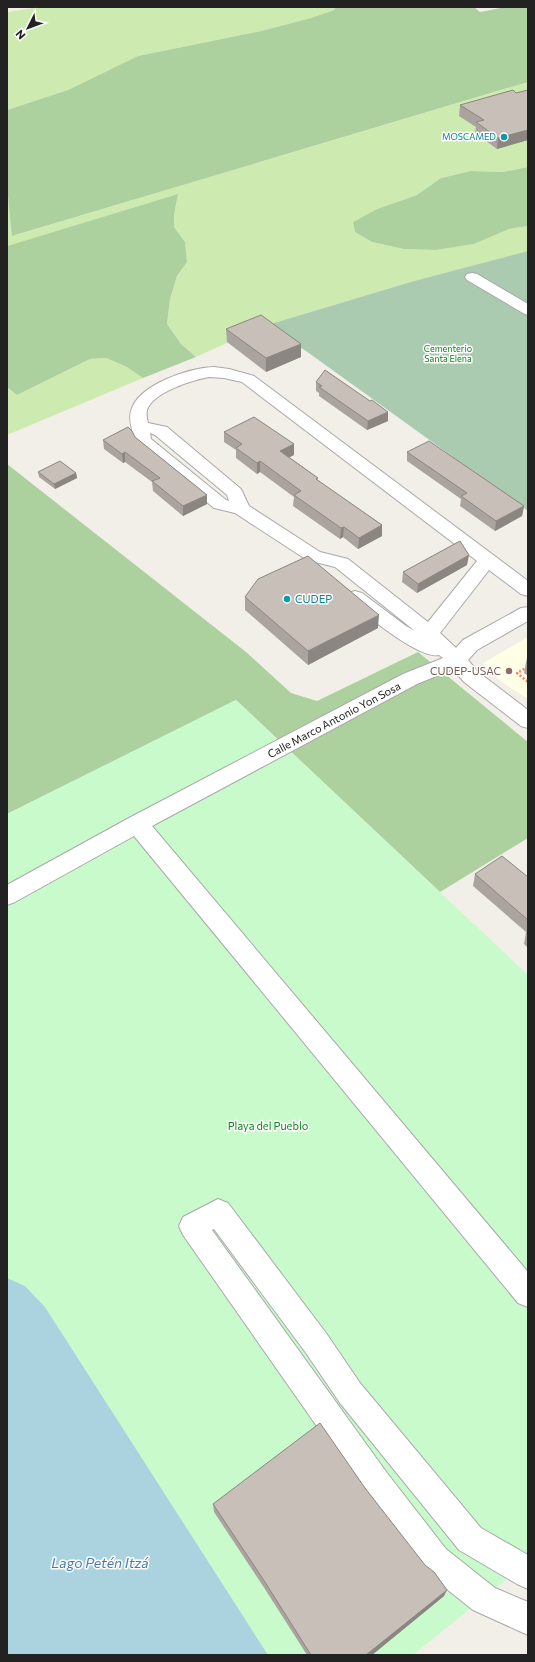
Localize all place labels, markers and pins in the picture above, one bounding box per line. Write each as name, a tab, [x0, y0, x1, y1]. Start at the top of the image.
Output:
place label: MOSCAMED	[442, 131, 496, 142]
marker: MOSCAMED	[499, 132, 509, 142]
place label: CUDEP	[295, 592, 332, 605]
marker: CUDEP	[282, 594, 292, 604]
place label: CUDEP-USAC	[430, 664, 501, 677]
marker: CUDEP-USAC	[504, 666, 514, 676]

